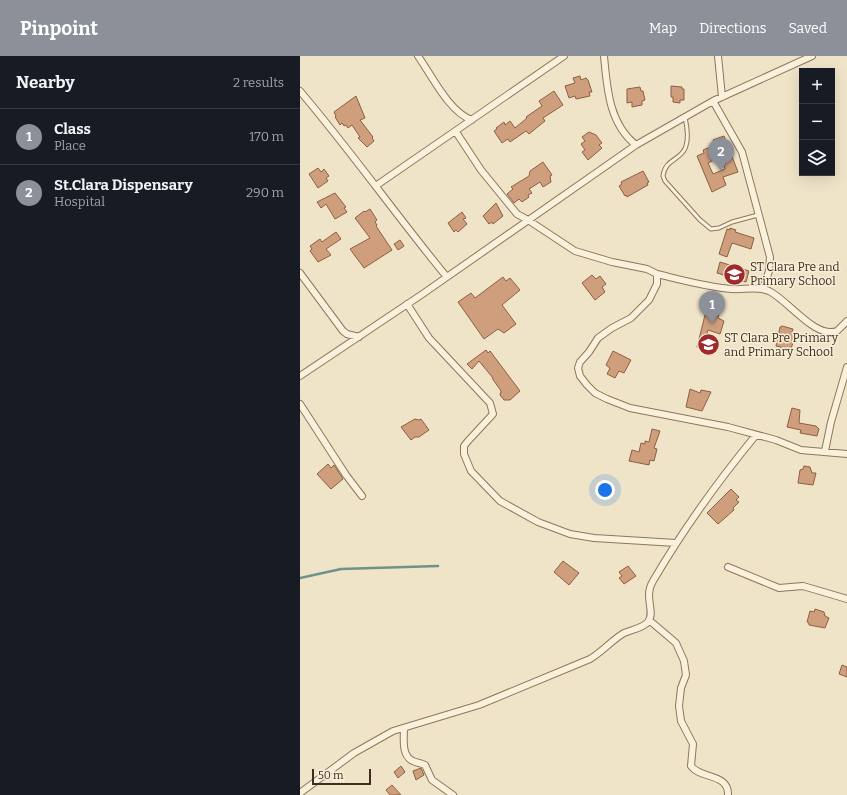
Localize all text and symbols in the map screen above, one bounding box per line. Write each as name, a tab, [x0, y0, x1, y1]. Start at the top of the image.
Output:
text: Pinpoint	[20, 17, 98, 40]
text: Map	[649, 20, 677, 37]
text: Directions	[699, 20, 767, 37]
text: Saved	[789, 20, 827, 37]
map controls	[799, 68, 835, 176]
button: +	[799, 68, 835, 104]
text: Nearby	[16, 72, 75, 93]
text: 2 results	[233, 75, 284, 90]
button: −	[799, 104, 835, 140]
text: Class	[54, 120, 91, 138]
text: 1	[26, 129, 32, 144]
text: 170 m	[249, 129, 284, 144]
text: Place	[54, 138, 86, 153]
pin: 2	[708, 138, 734, 171]
button: layers	[799, 140, 835, 176]
text: St.Clara Dispensary	[54, 176, 193, 194]
text: 2	[25, 185, 33, 200]
text: 290 m	[246, 185, 284, 200]
text: Hospital	[54, 194, 105, 209]
place label: ST Clara Pre and Primary School	[750, 260, 840, 288]
school or university icon: ST Clara Pre and Primary School	[722, 261, 748, 287]
pin: 1	[699, 291, 725, 324]
place label: ST Clara Pre Primary and Primary School	[724, 331, 839, 359]
school or university icon: ST Clara Pre Primary and Primary School	[696, 332, 722, 358]
your location	[595, 480, 615, 500]
scale bar	[312, 767, 371, 786]
text: 50 m	[318, 769, 344, 782]

